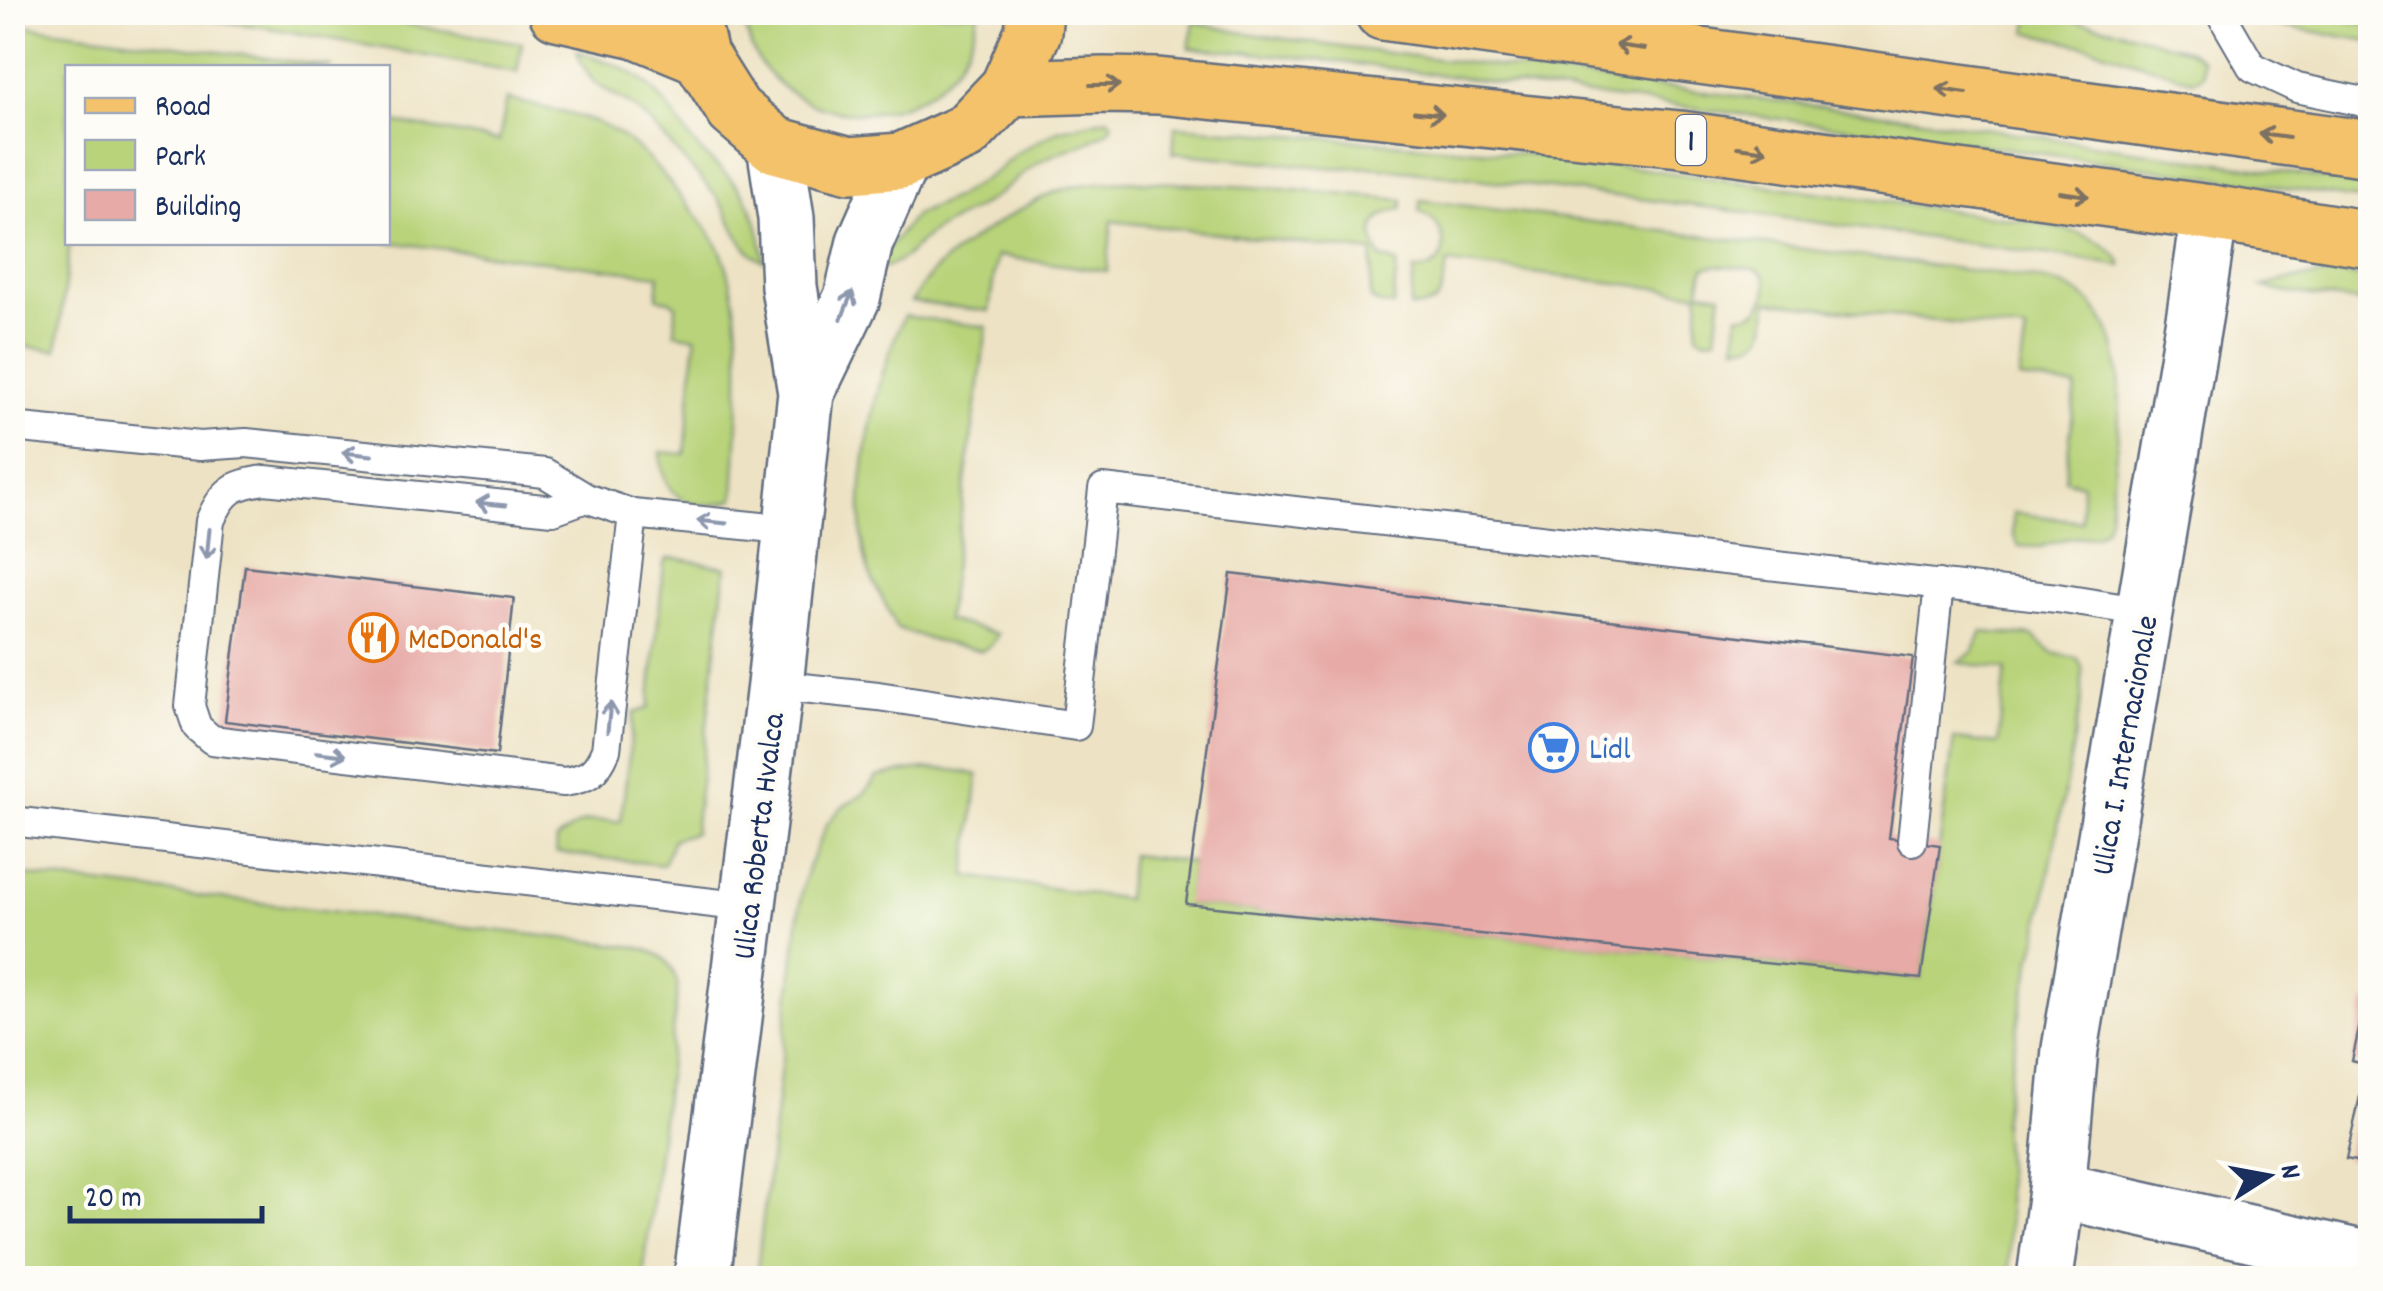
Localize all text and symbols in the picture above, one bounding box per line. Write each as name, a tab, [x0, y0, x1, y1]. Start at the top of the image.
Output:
one-way arrow	[1614, 37, 1647, 56]
legend	[65, 65, 390, 245]
one-way arrow	[1088, 76, 1121, 94]
one-way arrow	[1936, 82, 1969, 100]
text: Road	[155, 88, 211, 131]
one-way arrow	[1412, 104, 1445, 123]
road number: 1	[1676, 115, 1706, 165]
one-way arrow	[2258, 126, 2291, 144]
text: Park	[155, 138, 206, 181]
one-way arrow	[1735, 140, 1768, 158]
one-way arrow	[2057, 185, 2090, 203]
text: Building	[155, 188, 241, 231]
one-way arrow	[840, 290, 858, 321]
one-way arrow	[341, 444, 374, 463]
one-way arrow	[476, 494, 508, 513]
one-way arrow	[697, 512, 729, 531]
one-way arrow	[198, 527, 217, 559]
restaurant icon: McDonald's	[347, 611, 399, 663]
street label: Ulica I. Internacionale	[2082, 612, 2173, 880]
place label: McDonald's	[408, 619, 543, 665]
one-way arrow	[600, 702, 619, 734]
street label: Ulica Roberta Hvalca	[724, 710, 800, 963]
supermarket icon: Lidl	[1528, 721, 1580, 773]
place label: Lidl	[1589, 729, 1631, 775]
one-way arrow	[315, 745, 347, 764]
north arrow	[2218, 1126, 2318, 1226]
scale bar	[70, 1161, 262, 1223]
text: N	[2267, 1162, 2309, 1183]
text: 20 m	[85, 1179, 142, 1222]

